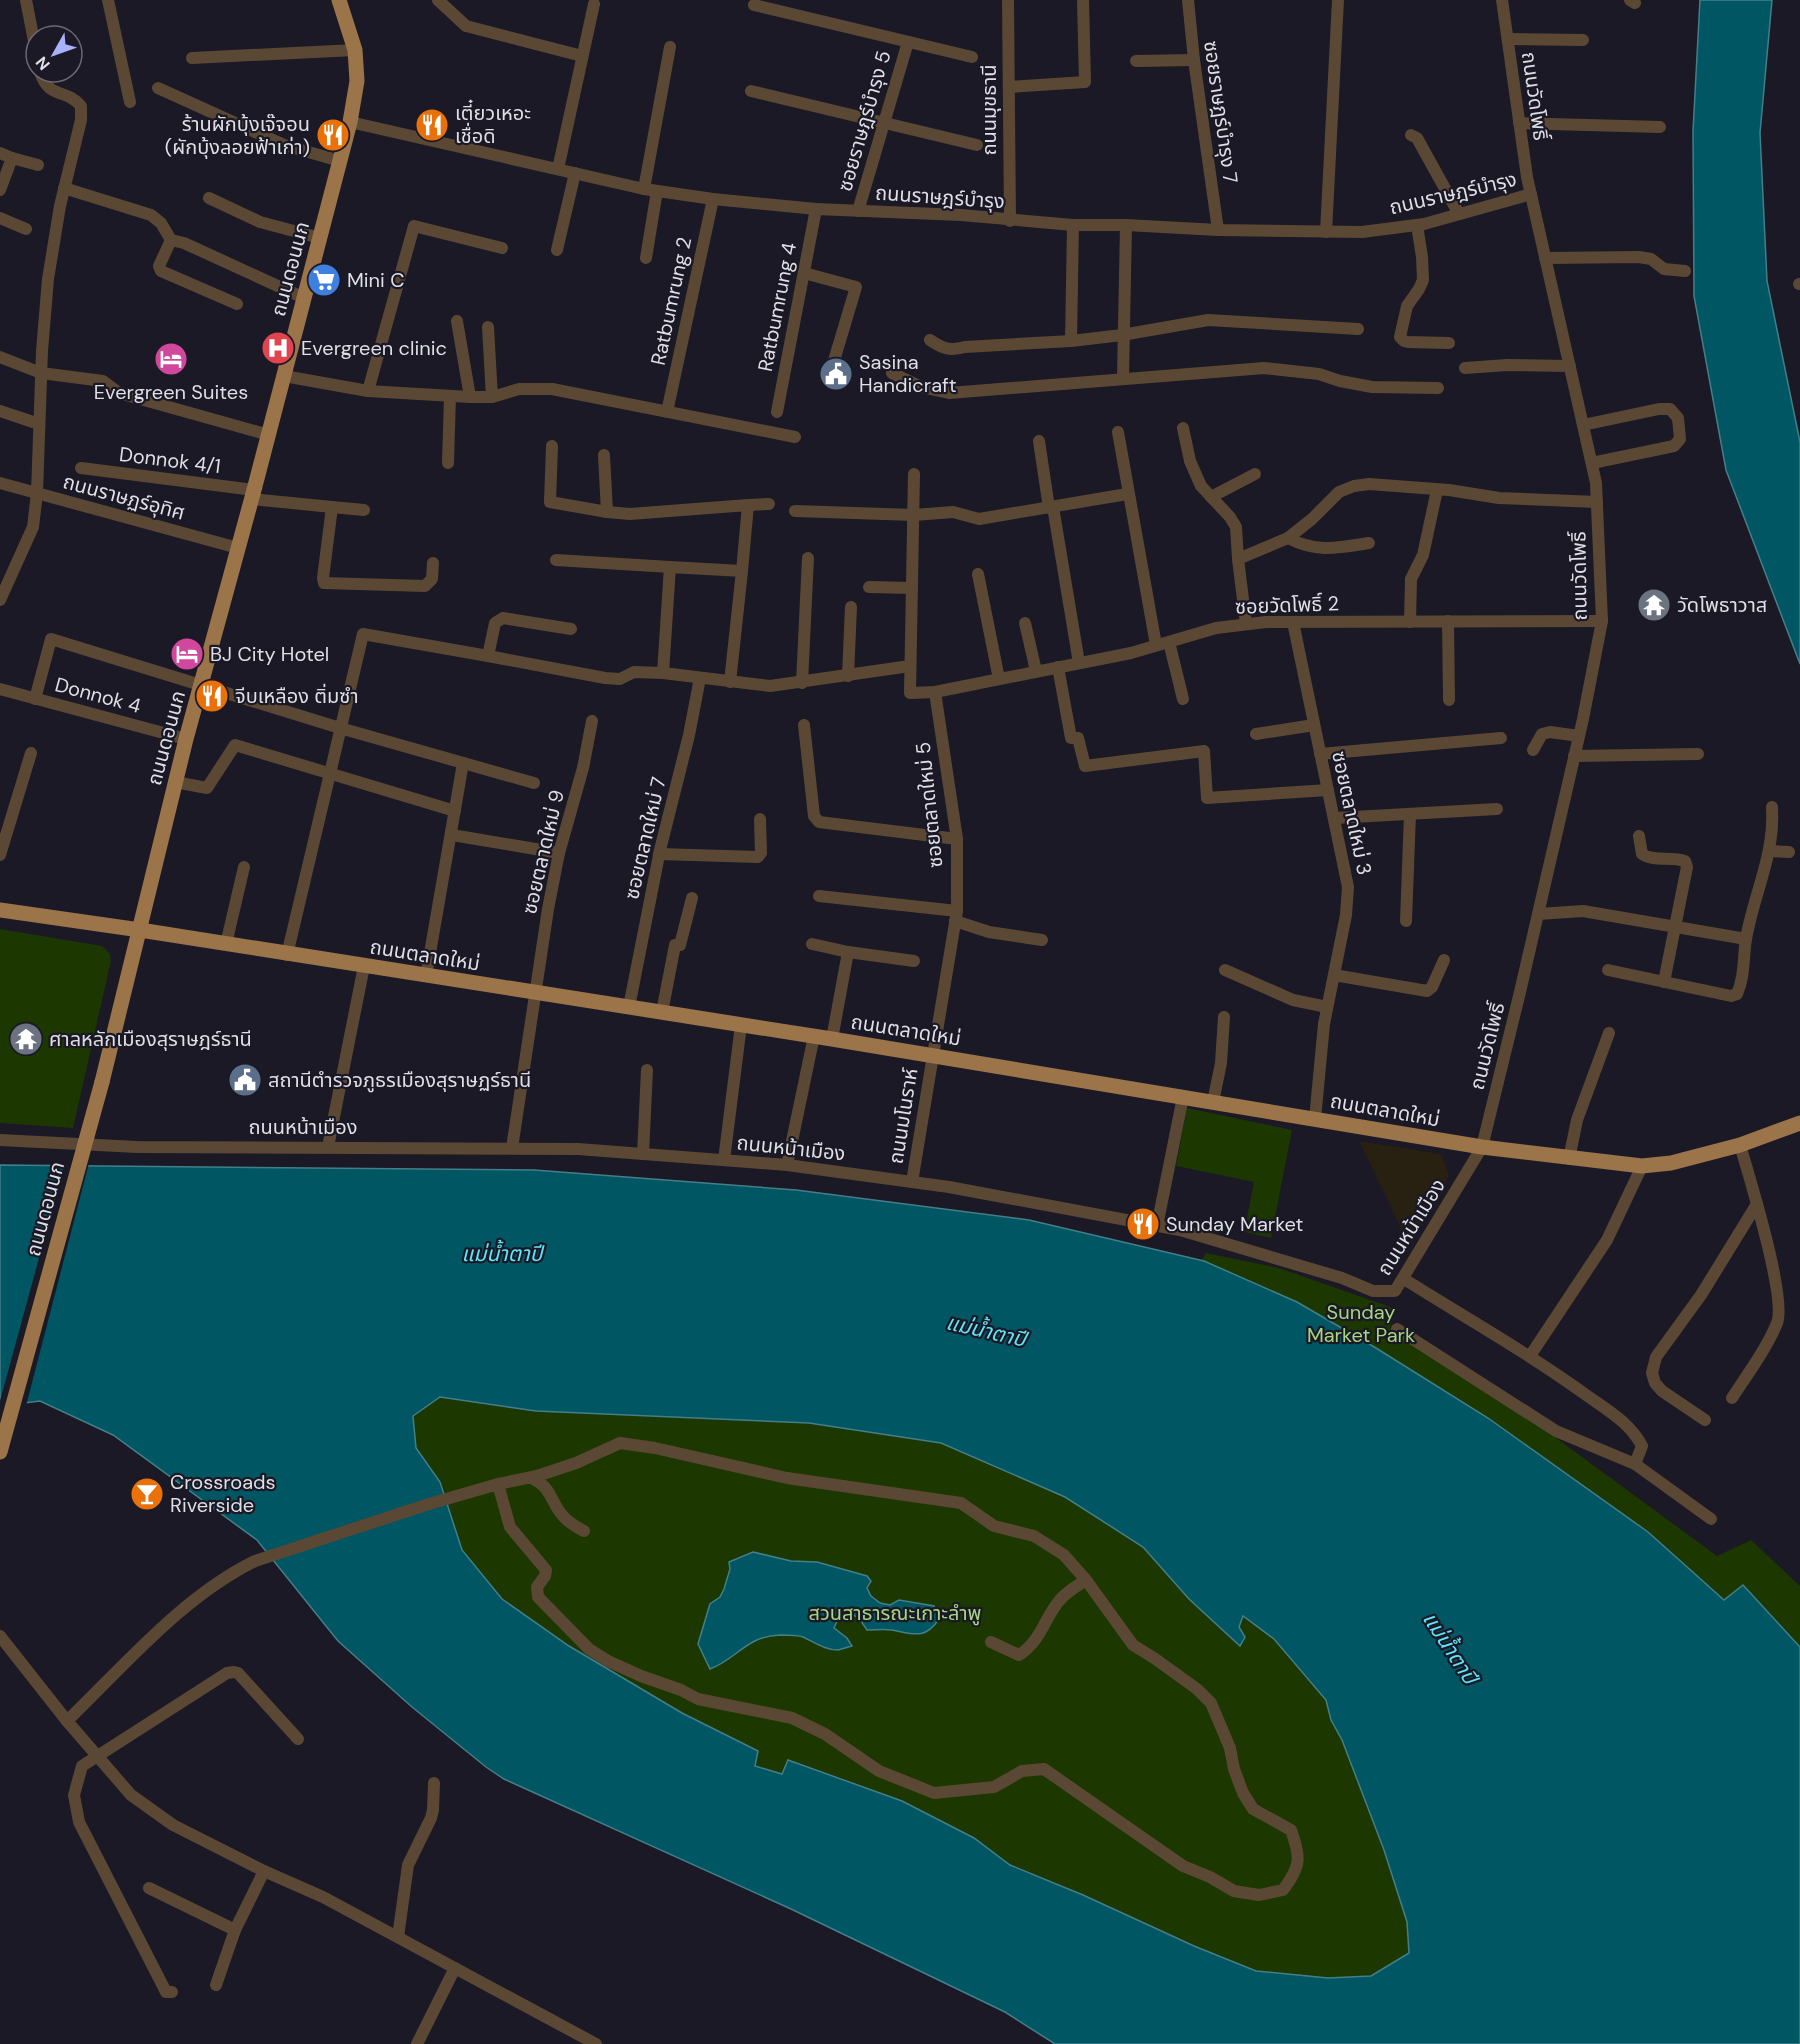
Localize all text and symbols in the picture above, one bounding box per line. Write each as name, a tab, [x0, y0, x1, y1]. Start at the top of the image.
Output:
north arrow	[24, 24, 84, 84]
street label: ซอยราษฎร์บำรุง 7	[1198, 39, 1244, 185]
street label: ซอยราษฎร์บำรุง 5	[831, 48, 897, 194]
street label: ถนนวัดโพธิ์	[1516, 50, 1554, 142]
text: N	[31, 52, 55, 75]
street label: ถนนมุขธานี	[976, 64, 1002, 156]
place label: เตี๋ยวเหอะ เชื่อดิ	[455, 99, 531, 149]
restaurant icon: เตี๋ยวเหอะ เชื่อดิ	[414, 107, 450, 143]
place label: ร้านผักบุ้งเจ๊จอน (ผักบุ้งลอยฟ้าเก่า)	[165, 111, 310, 160]
restaurant icon: ร้านผักบุ้งเจ๊จอน (ผักบุ้งลอยฟ้าเก่า)	[315, 117, 351, 153]
street label: ถนนราษฎร์บำรุง	[1387, 166, 1519, 220]
street label: ถนนราษฎร์บำรุง	[874, 180, 1006, 214]
street label: ถนนดอนนก	[265, 219, 315, 319]
street label: Ratbumrung 2	[645, 235, 697, 367]
street label: Ratbumrung 4	[752, 240, 802, 374]
supermarket icon: Mini C	[306, 262, 342, 298]
place label: Mini C	[347, 267, 405, 293]
hospital icon: Evergreen clinic	[260, 330, 296, 366]
place label: Evergreen clinic	[301, 335, 447, 361]
hotel icon: Evergreen Suites	[153, 341, 189, 377]
place label: Sasina Handicraft	[859, 349, 957, 398]
public building icon: Sasina Handicraft	[818, 356, 854, 392]
place label: Evergreen Suites	[94, 379, 248, 405]
street label: Donnok 4/1	[118, 441, 222, 479]
street label: ถนนราษฏร์อุทิศ	[60, 468, 188, 526]
street label: ถนนวัดโพธิ์	[1565, 531, 1593, 621]
temple icon: วัดโพธาวาส	[1636, 587, 1672, 623]
street label: ซอยวัดโพธิ์ 2	[1235, 590, 1339, 620]
place label: วัดโพธาวาส	[1677, 592, 1767, 618]
hotel icon: BJ City Hotel	[169, 636, 205, 672]
place label: BJ City Hotel	[210, 641, 329, 667]
street label: Donnok 4	[52, 671, 144, 719]
restaurant icon: จีบเหลือง ติ่มซำ	[194, 678, 230, 714]
place label: จีบเหลือง ติ่มซำ	[235, 683, 359, 709]
street label: ถนนดอนนก	[141, 688, 191, 788]
street label: ซอยตลาดใหม่ 5	[909, 741, 949, 869]
street label: ซอยตลาดใหม่ 3	[1326, 749, 1378, 877]
street label: ซอยตลาดใหม่ 7	[618, 774, 672, 902]
street label: ซอยตลาดใหม่ 9	[516, 787, 570, 917]
street label: ถนนตลาดใหม่	[368, 933, 482, 977]
street label: ถนนวัดโพธิ์	[1464, 999, 1510, 1092]
street label: ถนนตลาดใหม่	[849, 1008, 963, 1052]
temple icon: ศาลหลักเมืองสุราษฎร์ธานี	[8, 1021, 44, 1057]
place label: ศาลหลักเมืองสุราษฎร์ธานี	[49, 1026, 252, 1052]
public building icon: สถานีตำรวจภูธรเมืองสุราษฏร์ธานี	[227, 1062, 263, 1098]
street label: ถนนมโนราห์	[883, 1066, 923, 1166]
place label: สถานีตำรวจภูธรเมืองสุราษฏร์ธานี	[268, 1067, 531, 1093]
street label: ถนนตลาดใหม่	[1328, 1088, 1442, 1132]
street label: ถนนหน้าเมือง	[248, 1114, 358, 1140]
street label: ถนนหน้าเมือง	[735, 1129, 847, 1167]
street label: ถนนดอนนก	[20, 1159, 70, 1259]
street label: ถนนหน้าเมือง	[1371, 1174, 1451, 1280]
restaurant icon: Sunday Market	[1125, 1206, 1161, 1242]
place label: Sunday Market	[1166, 1211, 1304, 1237]
water label: แม่น้ำตาปี	[462, 1239, 545, 1268]
park label: Sunday Market Park	[1307, 1299, 1415, 1348]
water label: แม่น้ำตาปี	[943, 1307, 1031, 1354]
place label: Crossroads Riverside	[170, 1469, 276, 1518]
bar icon: Crossroads Riverside	[129, 1476, 165, 1512]
park label: สวนสาธารณะเกาะลำพู	[808, 1600, 982, 1626]
water label: แม่น้ำตาปี	[1416, 1606, 1486, 1691]

